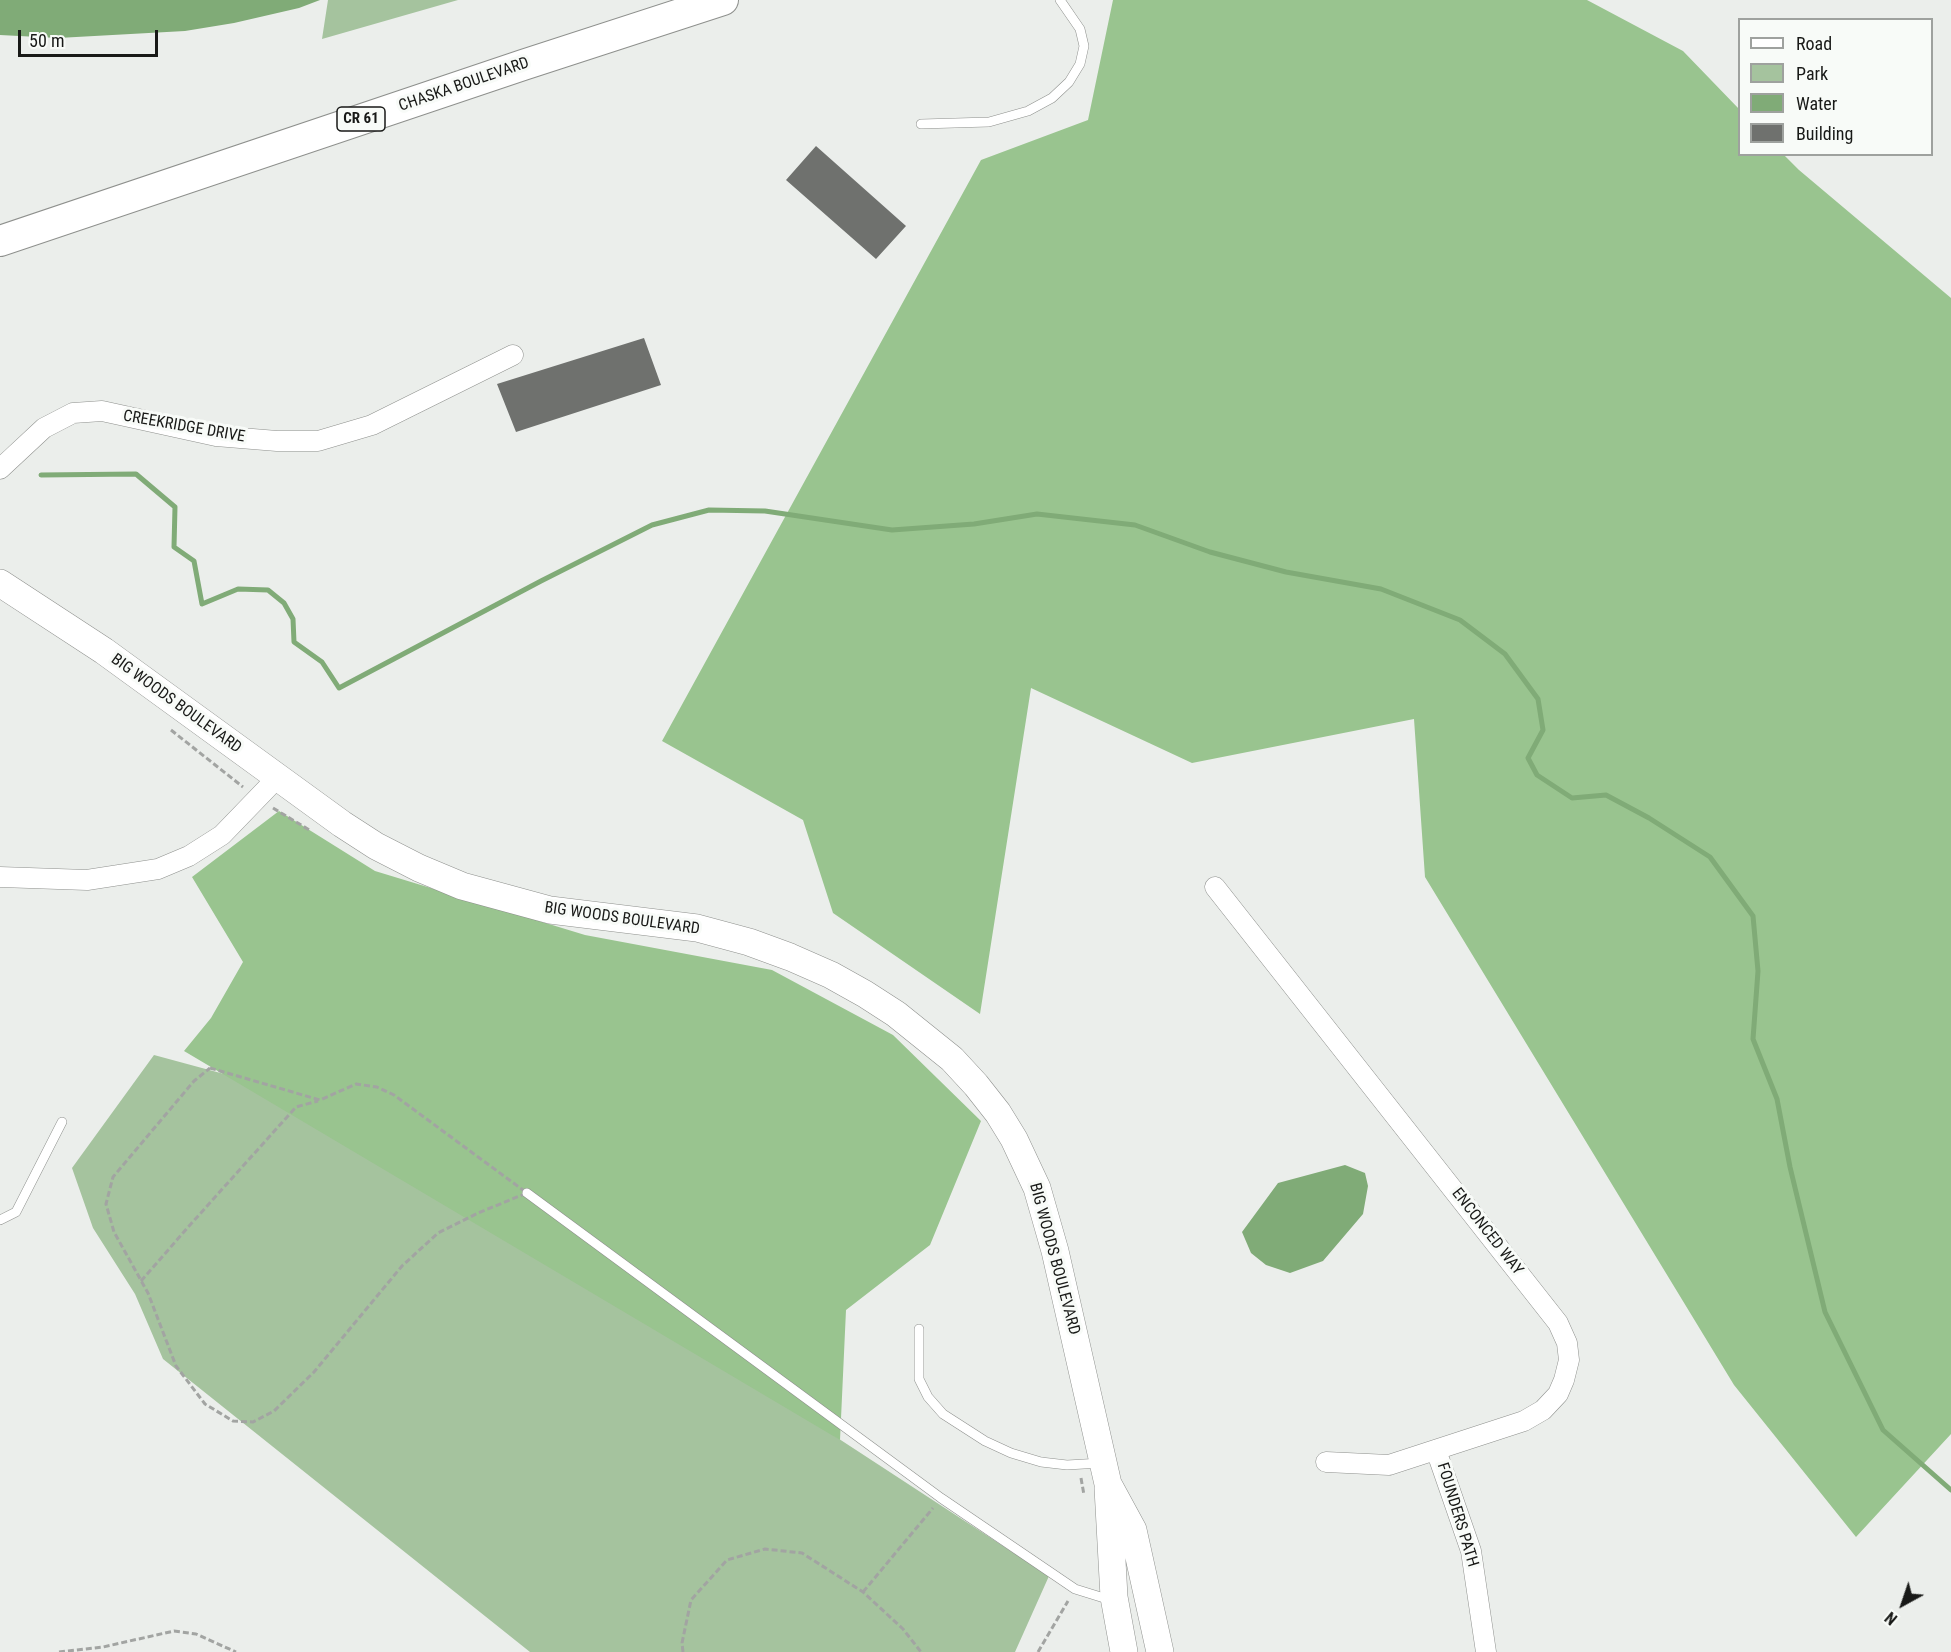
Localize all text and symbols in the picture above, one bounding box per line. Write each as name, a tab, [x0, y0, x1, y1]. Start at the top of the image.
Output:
scale bar	[21, 18, 160, 56]
legend	[1738, 18, 1933, 156]
text: 50 m	[29, 30, 64, 51]
text: Road	[1796, 33, 1832, 54]
street label: CHASKA BOULEVARD	[396, 54, 532, 116]
text: Park	[1796, 63, 1828, 84]
text: Water	[1796, 93, 1837, 114]
road number: CR 61	[337, 107, 385, 131]
text: Building	[1796, 123, 1853, 144]
street label: CREEKRIDGE DRIVE	[122, 407, 246, 447]
street label: BIG WOODS BOULEVARD	[107, 650, 245, 758]
street label: BIG WOODS BOULEVARD	[543, 899, 701, 939]
street label: BIG WOODS BOULEVARD	[1024, 1181, 1084, 1337]
street label: ENCONCED WAY	[1447, 1185, 1527, 1279]
street label: FOUNDERS PATH	[1432, 1461, 1482, 1569]
north arrow	[1873, 1574, 1933, 1634]
text: N	[1881, 1608, 1901, 1629]

